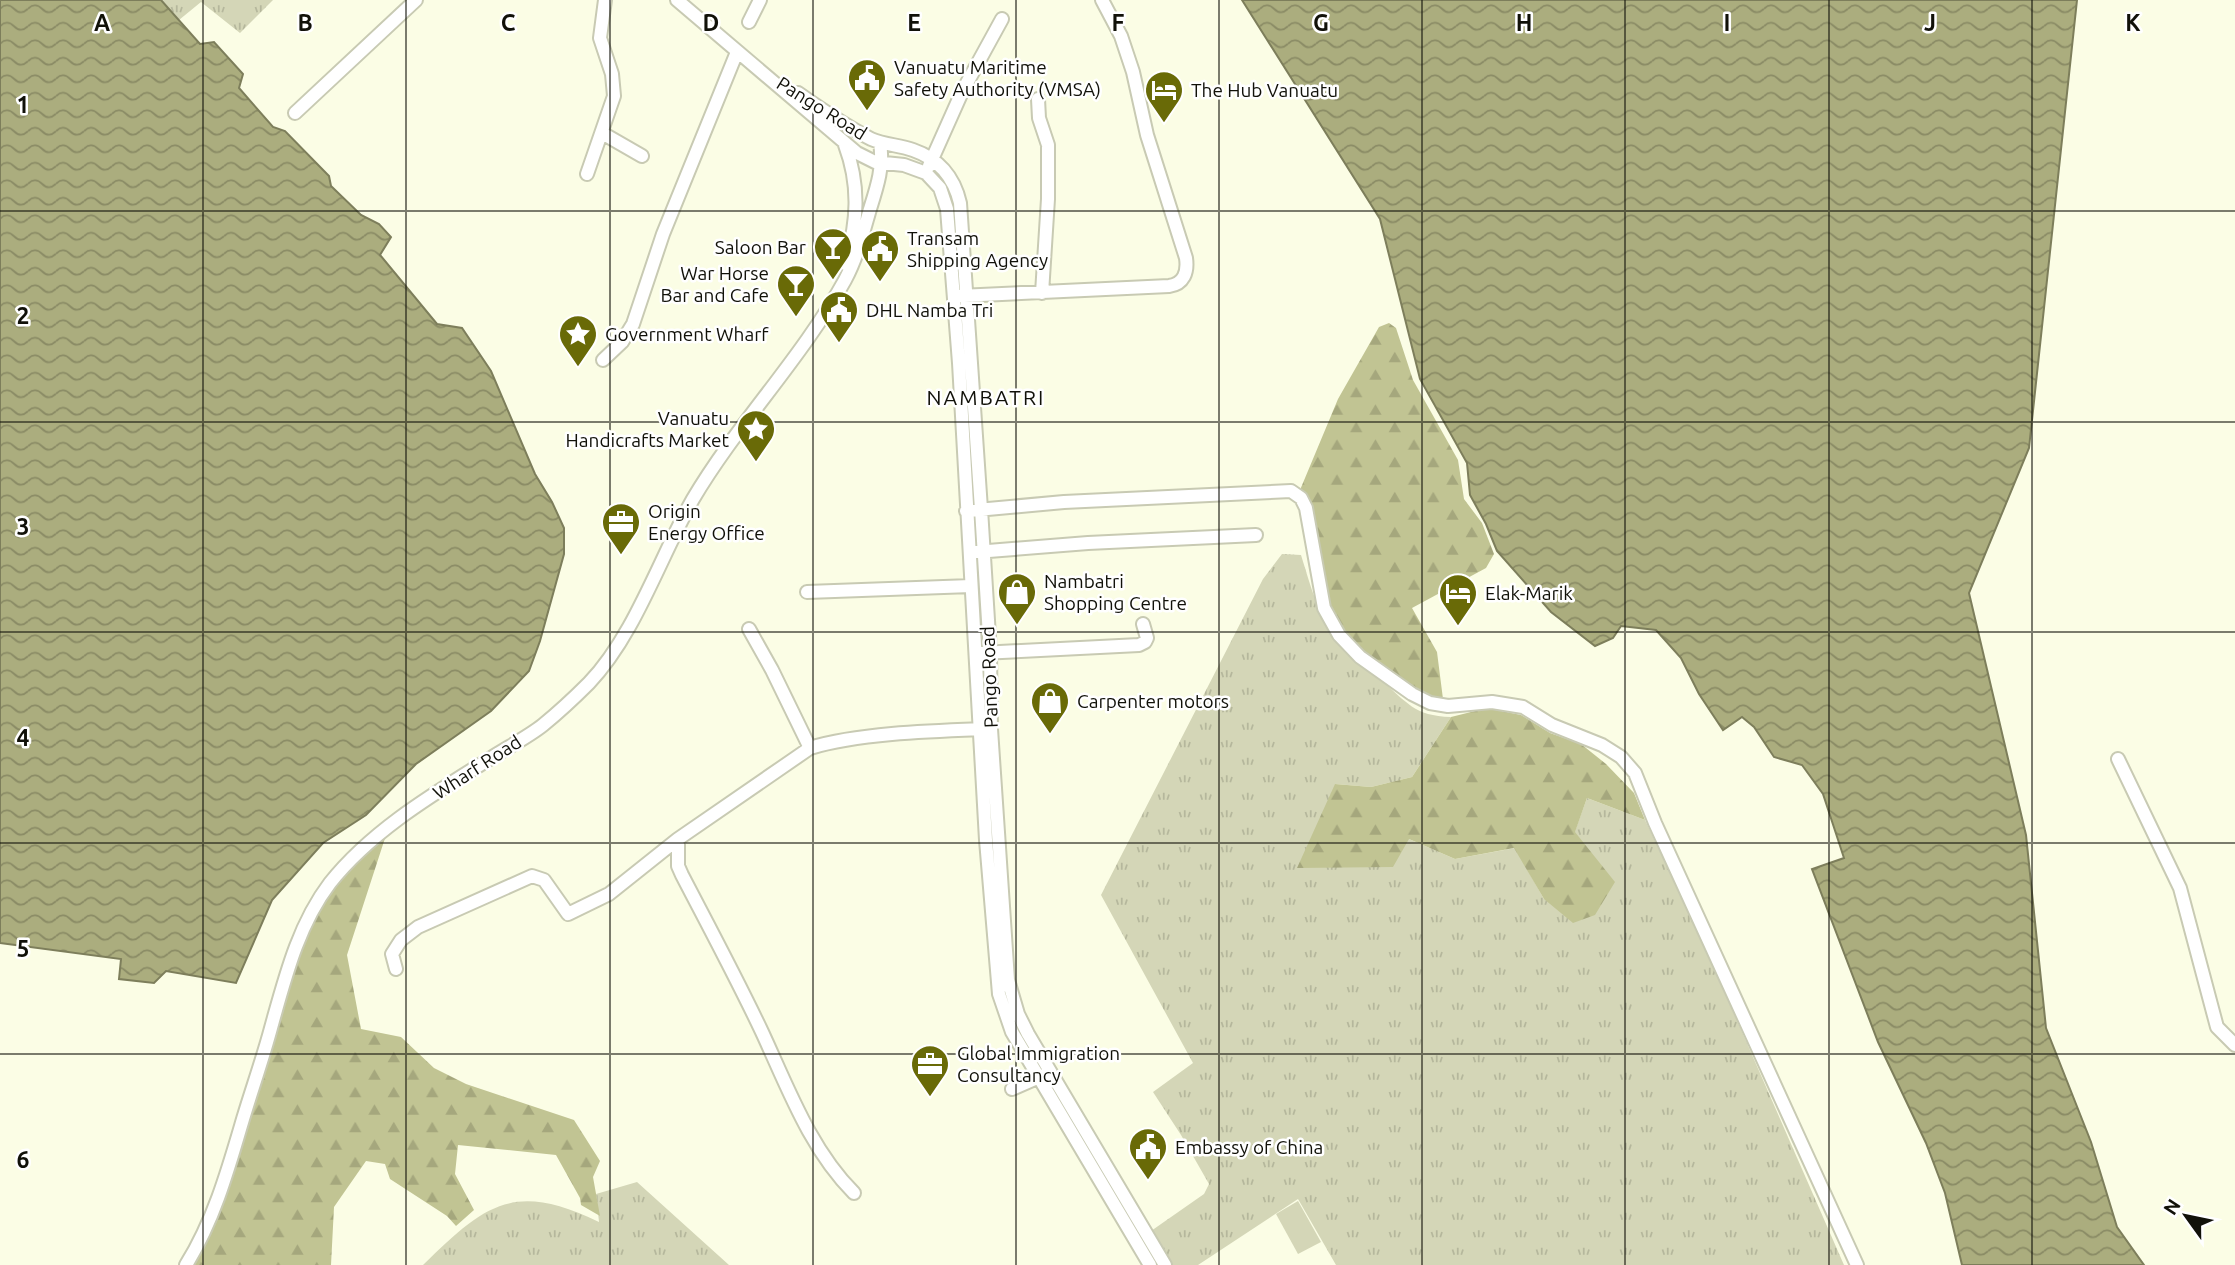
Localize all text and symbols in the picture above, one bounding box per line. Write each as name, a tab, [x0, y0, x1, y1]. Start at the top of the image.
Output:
text: A	[94, 10, 110, 35]
text: B	[297, 10, 313, 35]
text: C	[501, 10, 516, 35]
text: D	[703, 10, 719, 35]
text: E	[907, 10, 921, 35]
text: F	[1112, 10, 1125, 35]
text: G	[1313, 10, 1329, 35]
text: H	[1516, 10, 1532, 35]
text: I	[1724, 10, 1730, 35]
text: J	[1924, 10, 1936, 35]
text: K	[2125, 10, 2141, 35]
place label: Vanuatu Maritime Safety Authority (VMSA)	[894, 56, 1101, 100]
public building icon: Vanuatu Maritime Safety Authority (VMSA)	[846, 57, 888, 112]
hotel icon: The Hub Vanuatu	[1143, 69, 1185, 124]
street label: Pango Road	[773, 72, 871, 144]
place label: The Hub Vanuatu	[1191, 79, 1338, 101]
text: 1	[17, 92, 29, 117]
bar icon: Saloon Bar	[812, 226, 854, 281]
place label: Transam Shipping Agency	[907, 227, 1048, 271]
public building icon: Transam Shipping Agency	[859, 228, 901, 283]
place label: Saloon Bar	[715, 236, 806, 258]
place label: War Horse Bar and Cafe	[660, 262, 769, 306]
bar icon: War Horse Bar and Cafe	[775, 263, 817, 318]
public building icon: DHL Namba Tri	[818, 289, 860, 344]
place label: DHL Namba Tri	[866, 299, 993, 321]
text: 2	[17, 303, 29, 328]
place icon: Government Wharf	[557, 313, 599, 368]
place label: Government Wharf	[605, 323, 769, 345]
district label: NAMBATRI	[927, 385, 1045, 409]
place label: Vanuatu Handicrafts Market	[566, 407, 730, 451]
place icon: Vanuatu Handicrafts Market	[735, 408, 777, 463]
place label: Origin Energy Office	[648, 500, 765, 544]
office icon: Origin Energy Office	[600, 501, 642, 556]
text: 3	[17, 514, 29, 539]
place label: Nambatri Shopping Centre	[1044, 570, 1187, 614]
shop icon: Nambatri Shopping Centre	[996, 571, 1038, 626]
hotel icon: Elak-Marik	[1437, 572, 1479, 627]
place label: Elak-Marik	[1485, 582, 1573, 604]
street label: Pango Road	[976, 626, 1002, 728]
shop icon: Carpenter motors	[1029, 680, 1071, 735]
place label: Carpenter motors	[1077, 690, 1229, 712]
text: 4	[17, 725, 30, 750]
street label: Wharf Road	[429, 730, 525, 804]
text: 5	[17, 936, 29, 961]
place label: Global Immigration Consultancy	[957, 1042, 1120, 1086]
office icon: Global Immigration Consultancy	[909, 1043, 951, 1098]
public building icon: Embassy of China	[1127, 1126, 1169, 1181]
place label: Embassy of China	[1175, 1136, 1323, 1158]
text: 6	[17, 1147, 30, 1172]
north arrow	[2151, 1181, 2221, 1251]
text: N	[2159, 1195, 2185, 1219]

